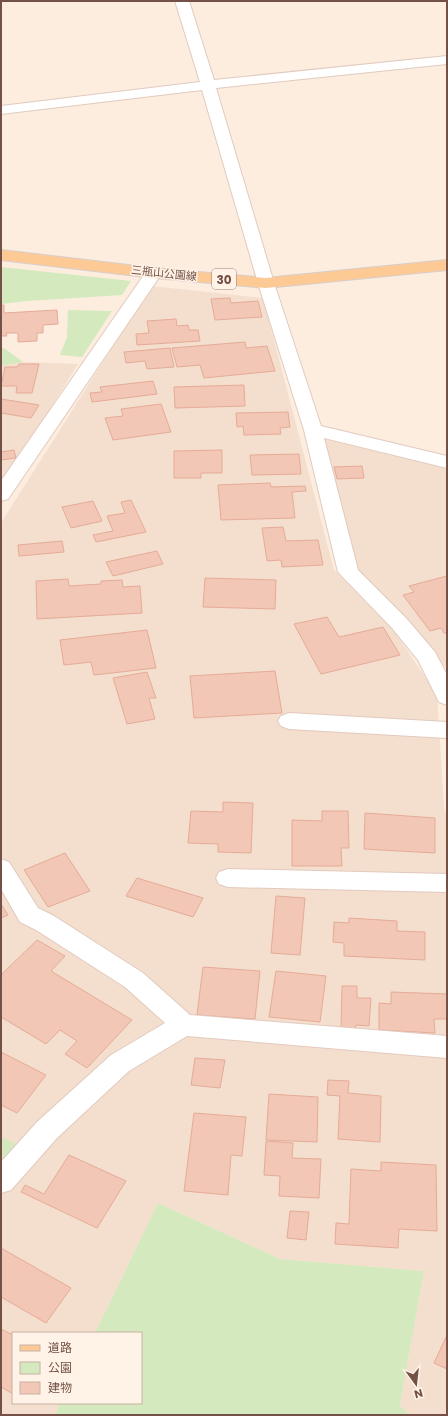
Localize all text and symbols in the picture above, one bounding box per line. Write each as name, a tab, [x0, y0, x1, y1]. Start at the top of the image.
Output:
street label: 三瓶山公園線	[130, 262, 198, 284]
road number: 30	[212, 269, 236, 289]
legend	[12, 1332, 142, 1404]
text: 道路	[48, 1339, 72, 1356]
text: 公園	[48, 1359, 72, 1376]
north arrow	[396, 1364, 436, 1404]
text: 建物	[48, 1379, 72, 1396]
text: N	[413, 1385, 425, 1402]

